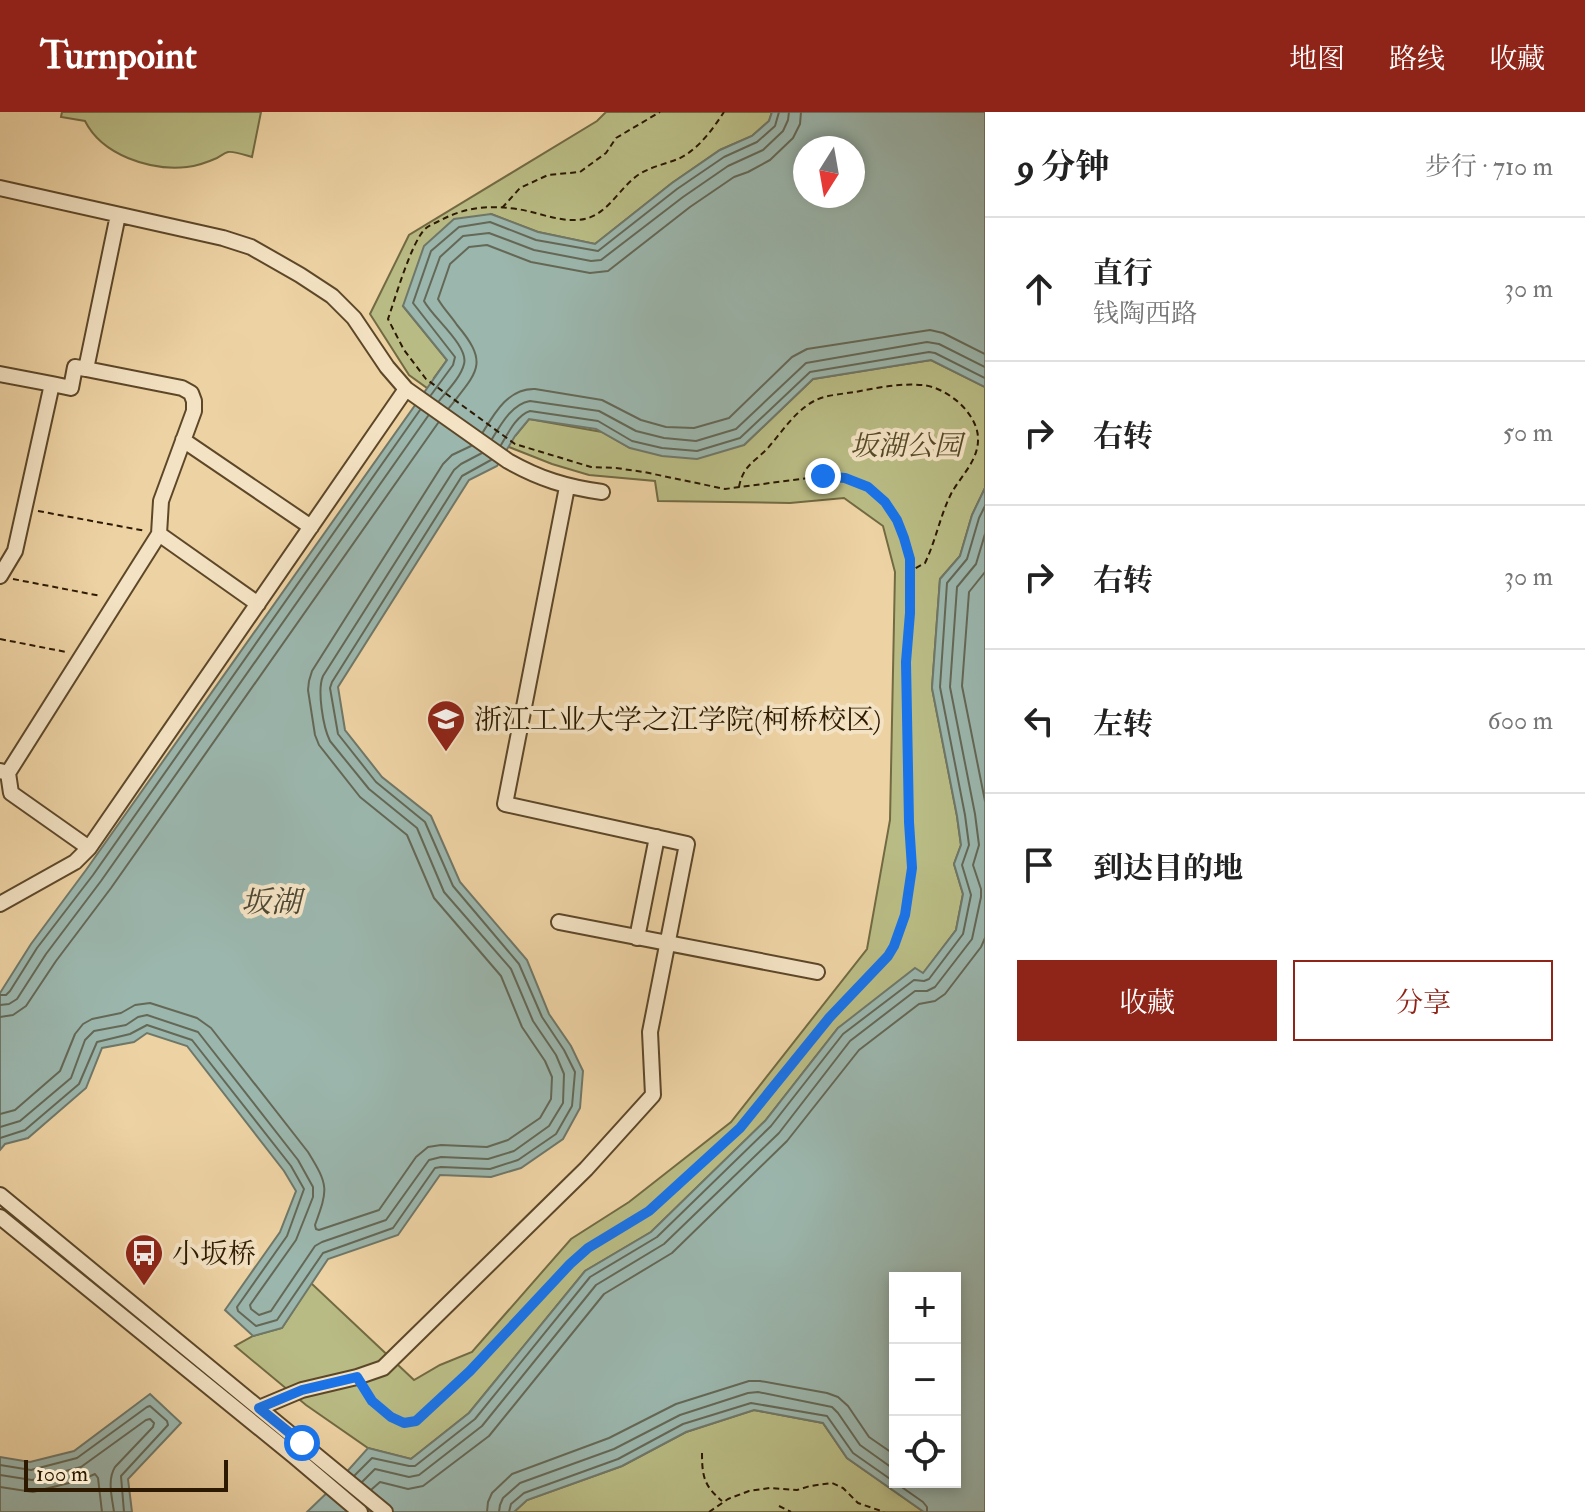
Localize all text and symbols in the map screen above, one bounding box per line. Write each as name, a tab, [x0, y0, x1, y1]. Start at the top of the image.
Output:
text: Turnpoint	[40, 32, 197, 80]
text: 地图	[1289, 42, 1345, 77]
text: 路线	[1389, 42, 1445, 77]
text: 收藏	[1489, 42, 1545, 77]
north arrow	[793, 136, 865, 208]
text: 9 分钟	[1017, 146, 1110, 189]
text: 步行 · 710 m	[1425, 151, 1553, 183]
text: 直行	[1093, 255, 1153, 292]
icon: ahead	[1017, 267, 1061, 311]
text: 30 m	[1504, 273, 1553, 305]
text: 钱陶西路	[1093, 298, 1197, 330]
icon: right	[1017, 411, 1061, 455]
text: 50 m	[1503, 417, 1553, 449]
text: 右转	[1093, 418, 1153, 455]
park label: 坂湖公园	[850, 429, 966, 464]
route end	[805, 458, 841, 494]
icon: right	[1017, 555, 1061, 599]
text: 30 m	[1504, 561, 1553, 593]
text: 右转	[1093, 562, 1153, 599]
school or university icon: 浙江工业大学之江学院(柯桥校区)	[425, 698, 467, 753]
icon: left	[1017, 699, 1061, 743]
place label: 浙江工业大学之江学院(柯桥校区)	[474, 703, 881, 738]
text: 600 m	[1488, 705, 1553, 737]
text: 左转	[1093, 706, 1153, 743]
icon: arrive	[1017, 843, 1061, 887]
text: 到达目的地	[1093, 850, 1243, 887]
water label: 坂湖	[241, 884, 306, 921]
button: 收藏	[1017, 960, 1277, 1041]
button: 分享	[1293, 960, 1553, 1041]
bus stop icon: 小坂桥	[123, 1232, 165, 1287]
place label: 小坂桥	[172, 1237, 256, 1272]
map controls	[889, 1272, 961, 1488]
button: +	[889, 1272, 961, 1344]
button: −	[889, 1344, 961, 1416]
button: locate	[889, 1416, 961, 1488]
route start	[284, 1425, 320, 1461]
scale bar	[24, 1456, 228, 1492]
text: 100 m	[36, 1460, 88, 1488]

